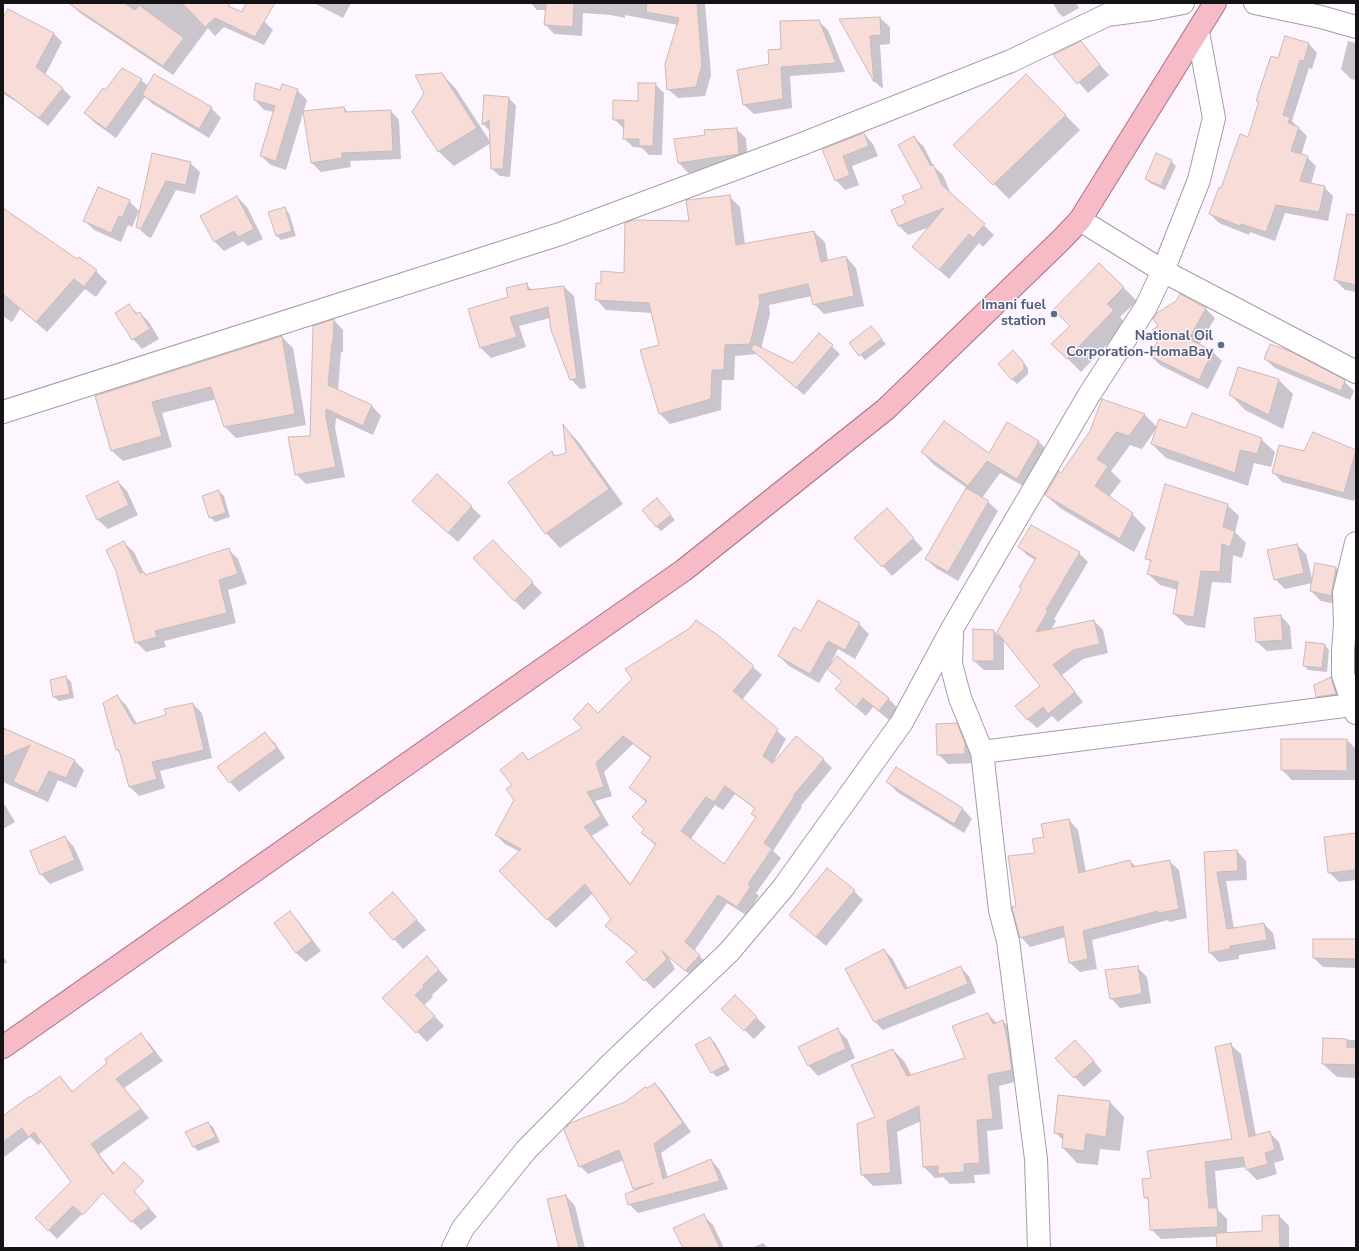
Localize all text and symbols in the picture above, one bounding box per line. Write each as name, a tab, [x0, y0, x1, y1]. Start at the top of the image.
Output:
place label: Imani fuel station	[981, 298, 1046, 330]
marker: Imani fuel station	[1049, 309, 1059, 319]
place label: National Oil Corporation-HomaBay	[1066, 329, 1213, 362]
marker: National Oil Corporation-HomaBay	[1216, 340, 1226, 350]

